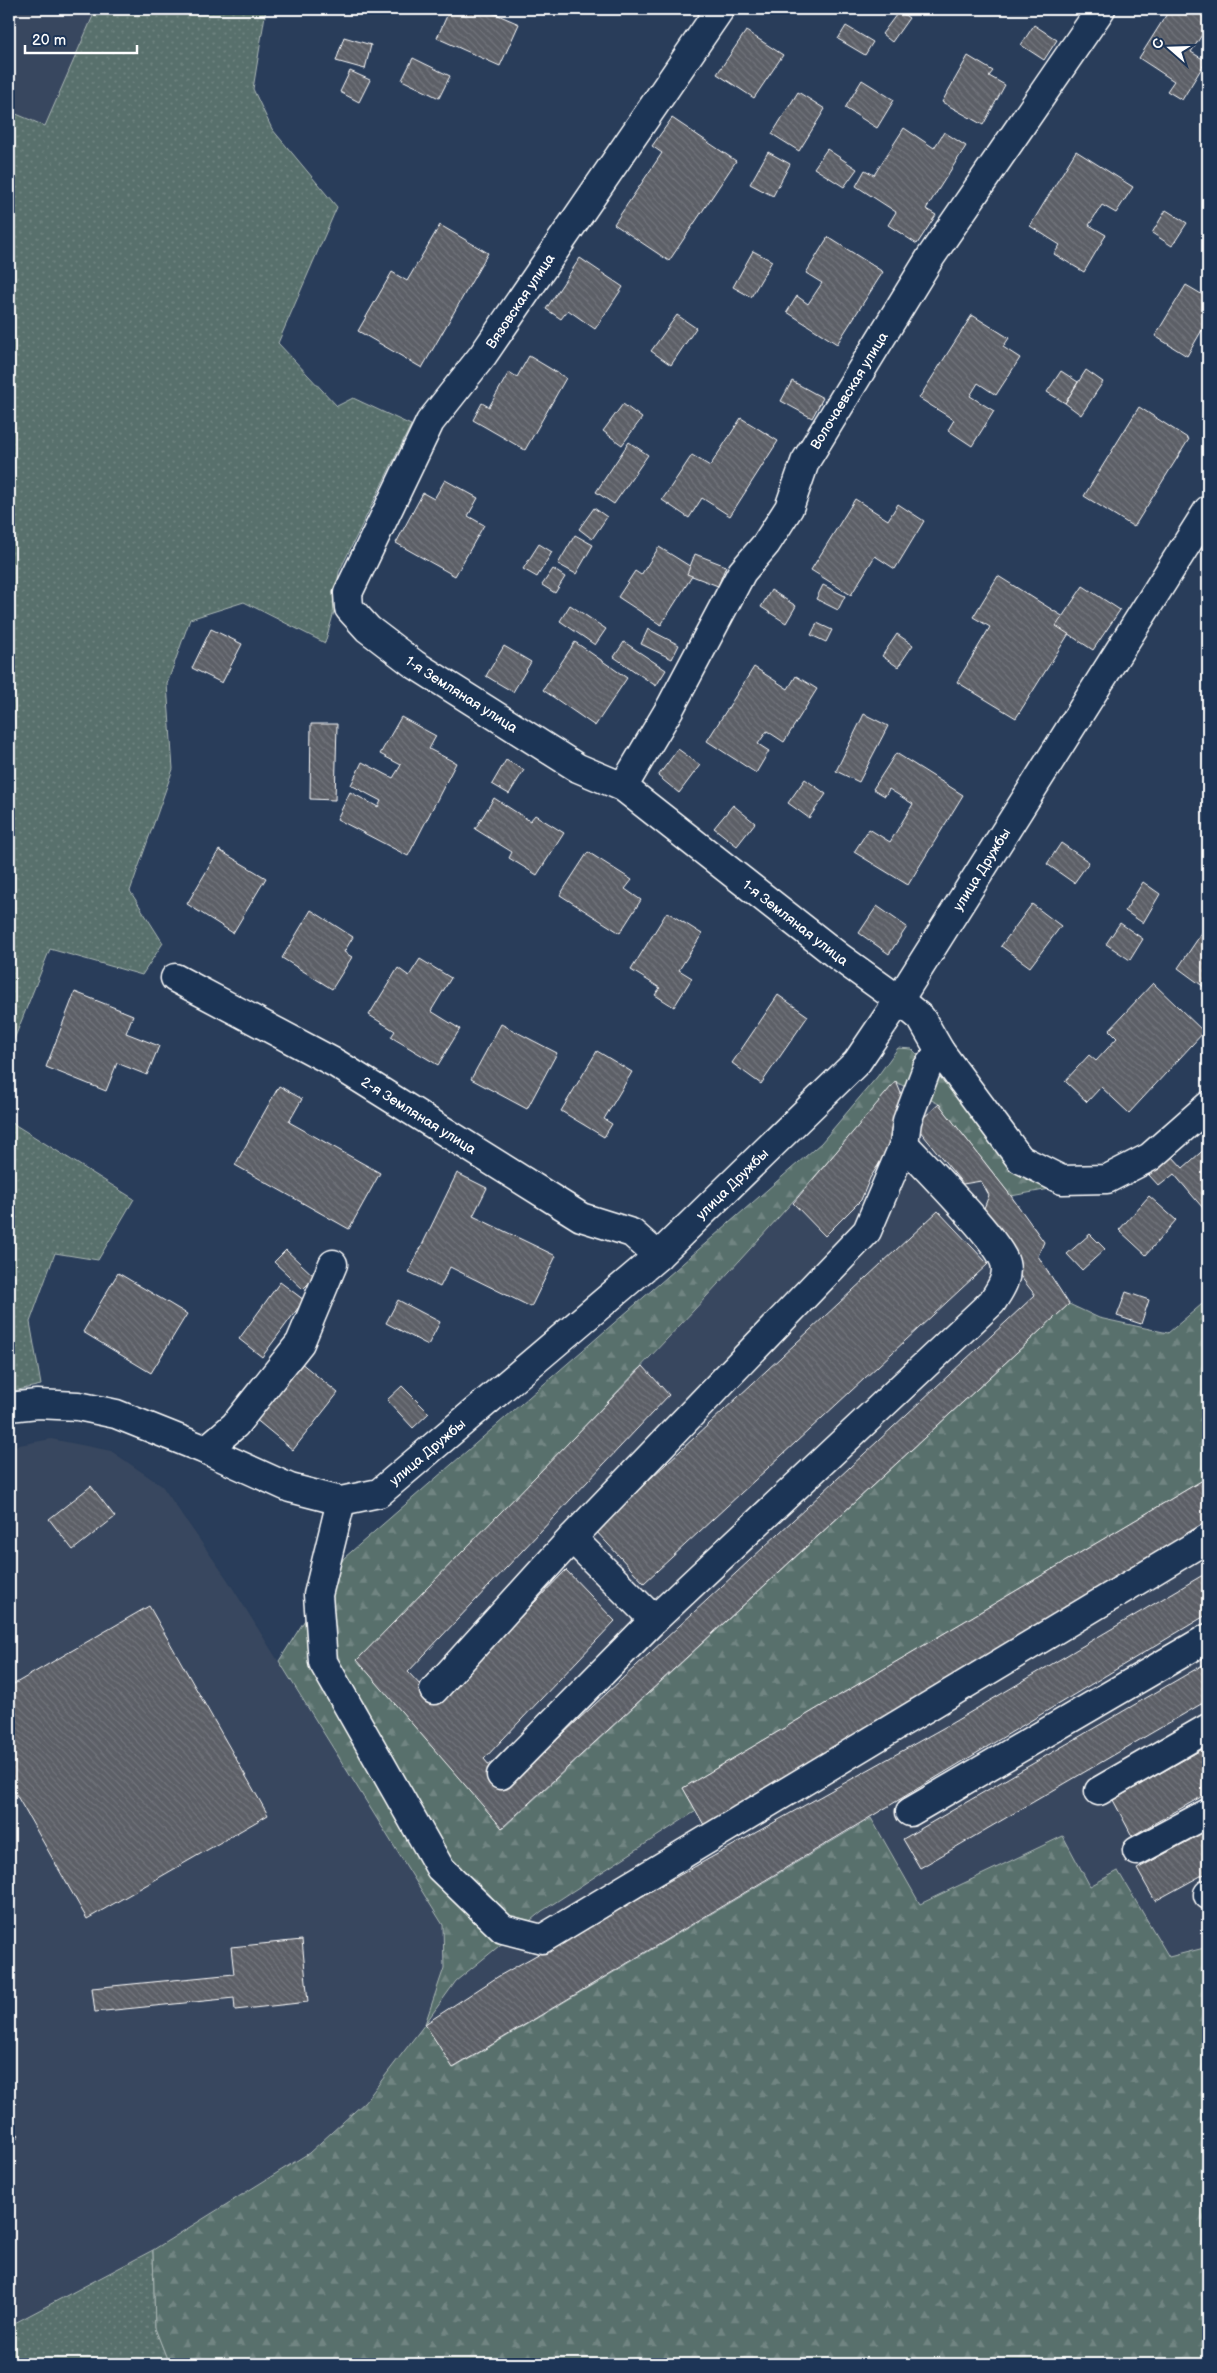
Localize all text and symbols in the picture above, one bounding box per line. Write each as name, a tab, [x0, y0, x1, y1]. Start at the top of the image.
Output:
scale bar	[25, 22, 138, 54]
north arrow	[1144, 22, 1194, 72]
text: 20 m	[32, 31, 66, 50]
text: С	[1149, 36, 1168, 51]
street label: Вязовская улица	[482, 250, 559, 352]
street label: Волочаевская улица	[807, 328, 892, 453]
street label: 1-я Земляная улица	[402, 653, 521, 737]
street label: улица Дружбы	[949, 825, 1014, 914]
street label: 1-я Земляная улица	[739, 876, 852, 970]
street label: 2-я Земляная улица	[358, 1073, 480, 1159]
street label: улица Дружбы	[693, 1145, 772, 1223]
street label: улица Дружбы	[386, 1415, 469, 1489]

